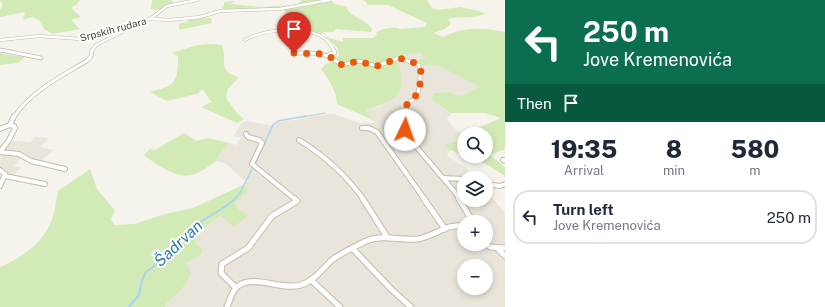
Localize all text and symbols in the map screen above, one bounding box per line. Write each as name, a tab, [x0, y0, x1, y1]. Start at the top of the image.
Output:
pin	[277, 12, 311, 53]
street label: Srpskih rudara	[78, 14, 148, 44]
text: 250 m	[583, 15, 669, 48]
icon: left	[517, 16, 569, 68]
icon: arrive	[283, 18, 305, 40]
text: Jove Kremenovića	[583, 49, 732, 70]
icon: arrive	[560, 92, 582, 114]
text: Then	[517, 95, 552, 112]
position arrow	[384, 109, 426, 151]
map controls	[457, 127, 493, 295]
button: search	[457, 127, 493, 163]
text: 19:35	[551, 135, 617, 163]
text: 8	[666, 135, 682, 163]
text: 580	[731, 135, 779, 163]
text: Arrival	[564, 163, 604, 178]
text: min	[663, 163, 685, 178]
text: m	[749, 163, 761, 178]
button: layers	[457, 171, 493, 207]
text: Turn left	[553, 201, 614, 218]
icon: left	[519, 206, 541, 228]
text: 250 m	[767, 209, 811, 226]
water label: Šadrvan	[149, 215, 207, 271]
button: +	[457, 215, 493, 251]
text: Jove Kremenovića	[553, 218, 661, 233]
button: −	[457, 259, 493, 295]

